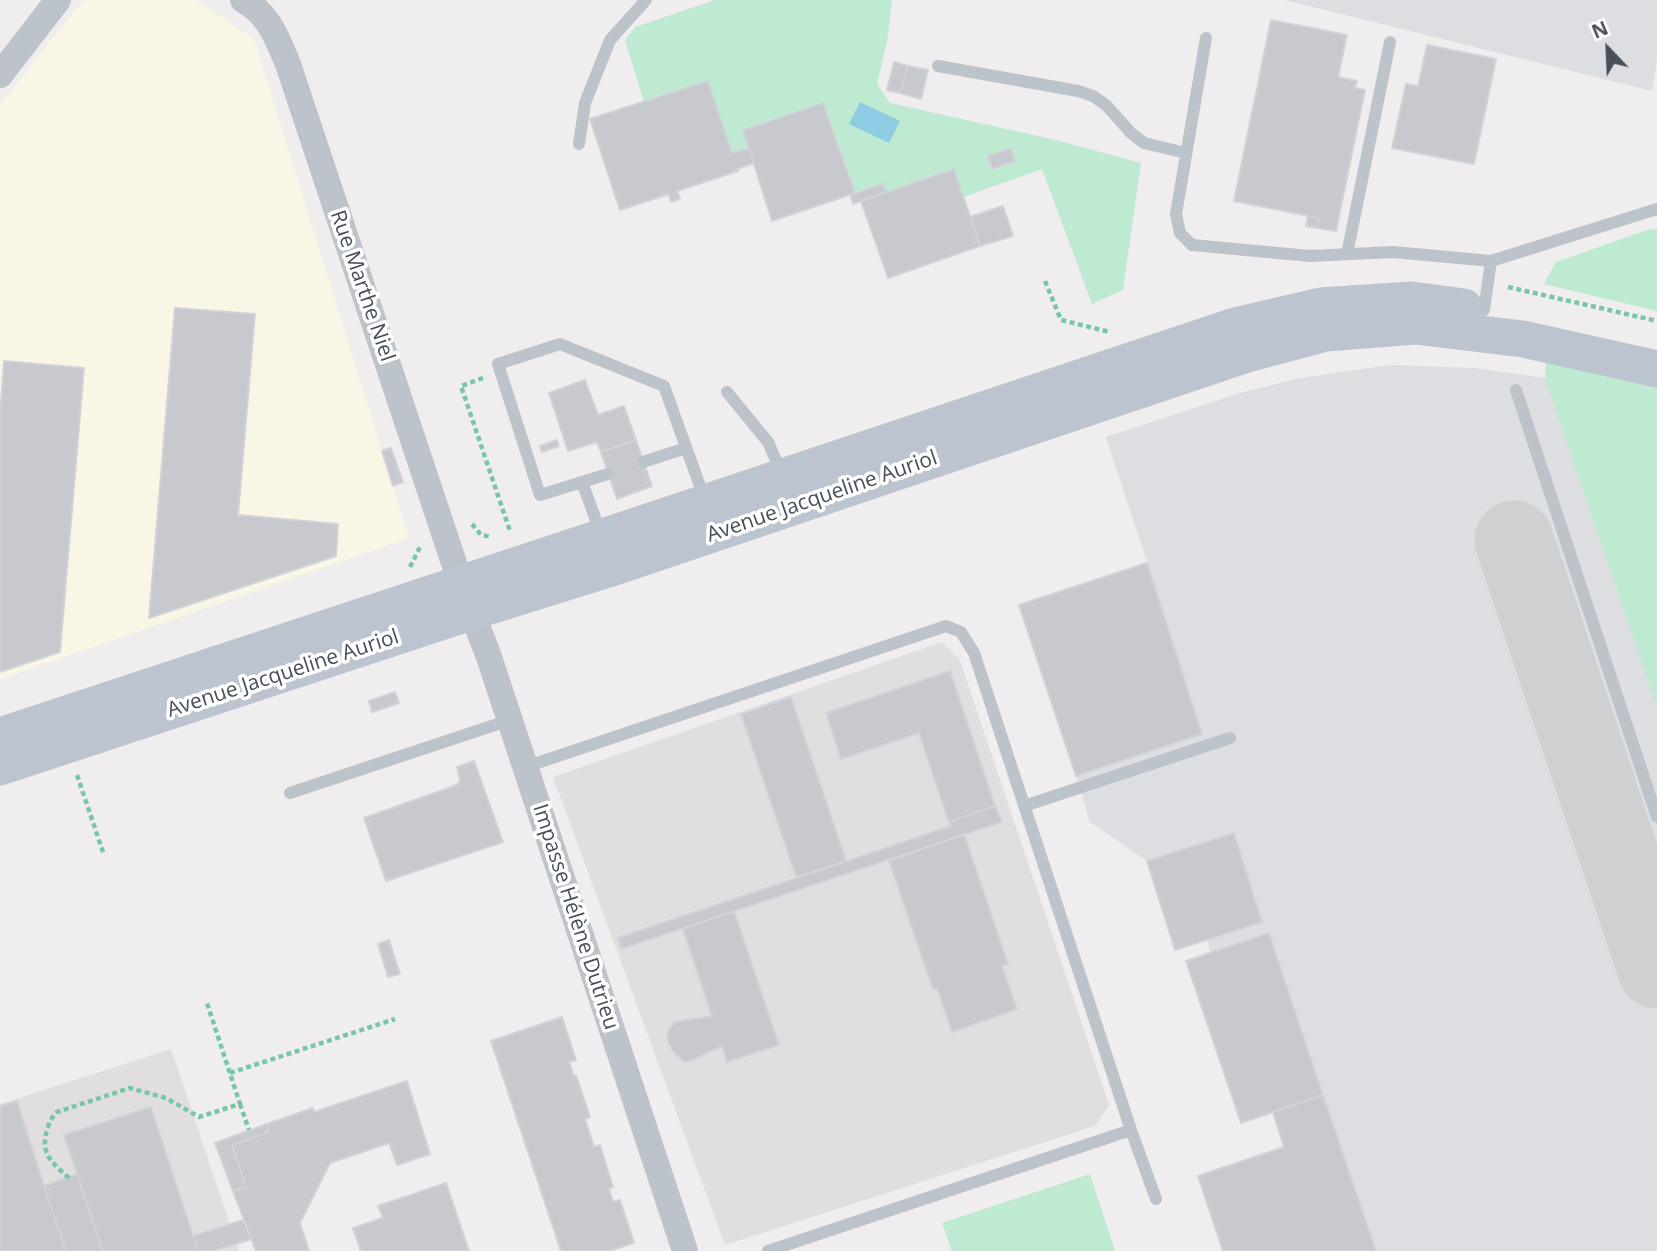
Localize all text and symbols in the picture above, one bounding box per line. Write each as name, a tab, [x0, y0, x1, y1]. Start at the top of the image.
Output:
north arrow	[1573, 14, 1643, 84]
text: N	[1588, 15, 1612, 45]
street label: Rue Marthe Niel	[324, 207, 400, 365]
street label: Avenue Jacqueline Auriol	[703, 446, 941, 548]
street label: Avenue Jacqueline Auriol	[164, 625, 402, 723]
street label: Impasse Hélène Dutrieu	[527, 801, 623, 1033]

